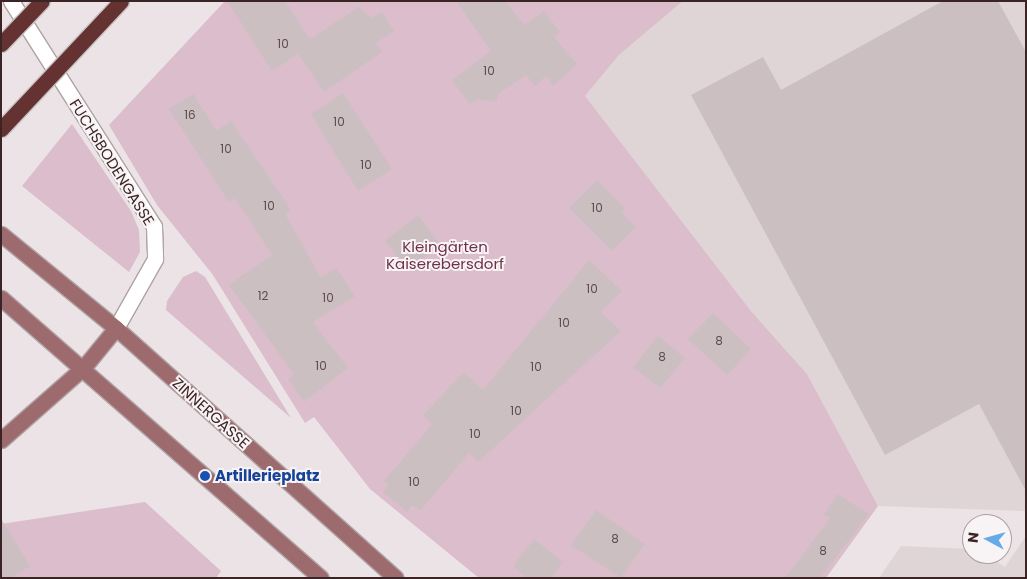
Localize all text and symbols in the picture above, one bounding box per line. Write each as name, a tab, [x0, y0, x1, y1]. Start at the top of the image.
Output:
house number: 10	[277, 37, 289, 51]
house number: 10	[483, 64, 495, 78]
street label: FUCHSBODENGASSE	[66, 96, 158, 228]
house number: 16	[184, 108, 196, 122]
house number: 10	[333, 115, 345, 129]
house number: 10	[220, 142, 232, 156]
house number: 10	[360, 158, 372, 172]
house number: 10	[263, 199, 275, 213]
house number: 10	[591, 201, 603, 215]
park label: Kleingärten Kaiserebersdorf	[386, 237, 504, 272]
house number: 10	[586, 282, 598, 296]
house number: 12	[258, 289, 268, 303]
house number: 10	[322, 291, 334, 305]
house number: 10	[558, 316, 570, 330]
house number: 8	[715, 334, 723, 348]
house number: 8	[658, 350, 666, 364]
house number: 10	[315, 359, 327, 373]
house number: 10	[530, 360, 542, 374]
street label: ZINNERGASSE	[169, 374, 253, 452]
house number: 10	[510, 404, 522, 418]
house number: 10	[469, 427, 481, 441]
place label: Artillerieplatz	[215, 467, 319, 485]
marker: Artillerieplatz	[199, 470, 211, 482]
house number: 10	[408, 475, 420, 489]
north arrow	[962, 514, 1012, 564]
text: N	[963, 531, 984, 544]
house number: 8	[611, 532, 619, 546]
house number: 8	[819, 544, 827, 558]

